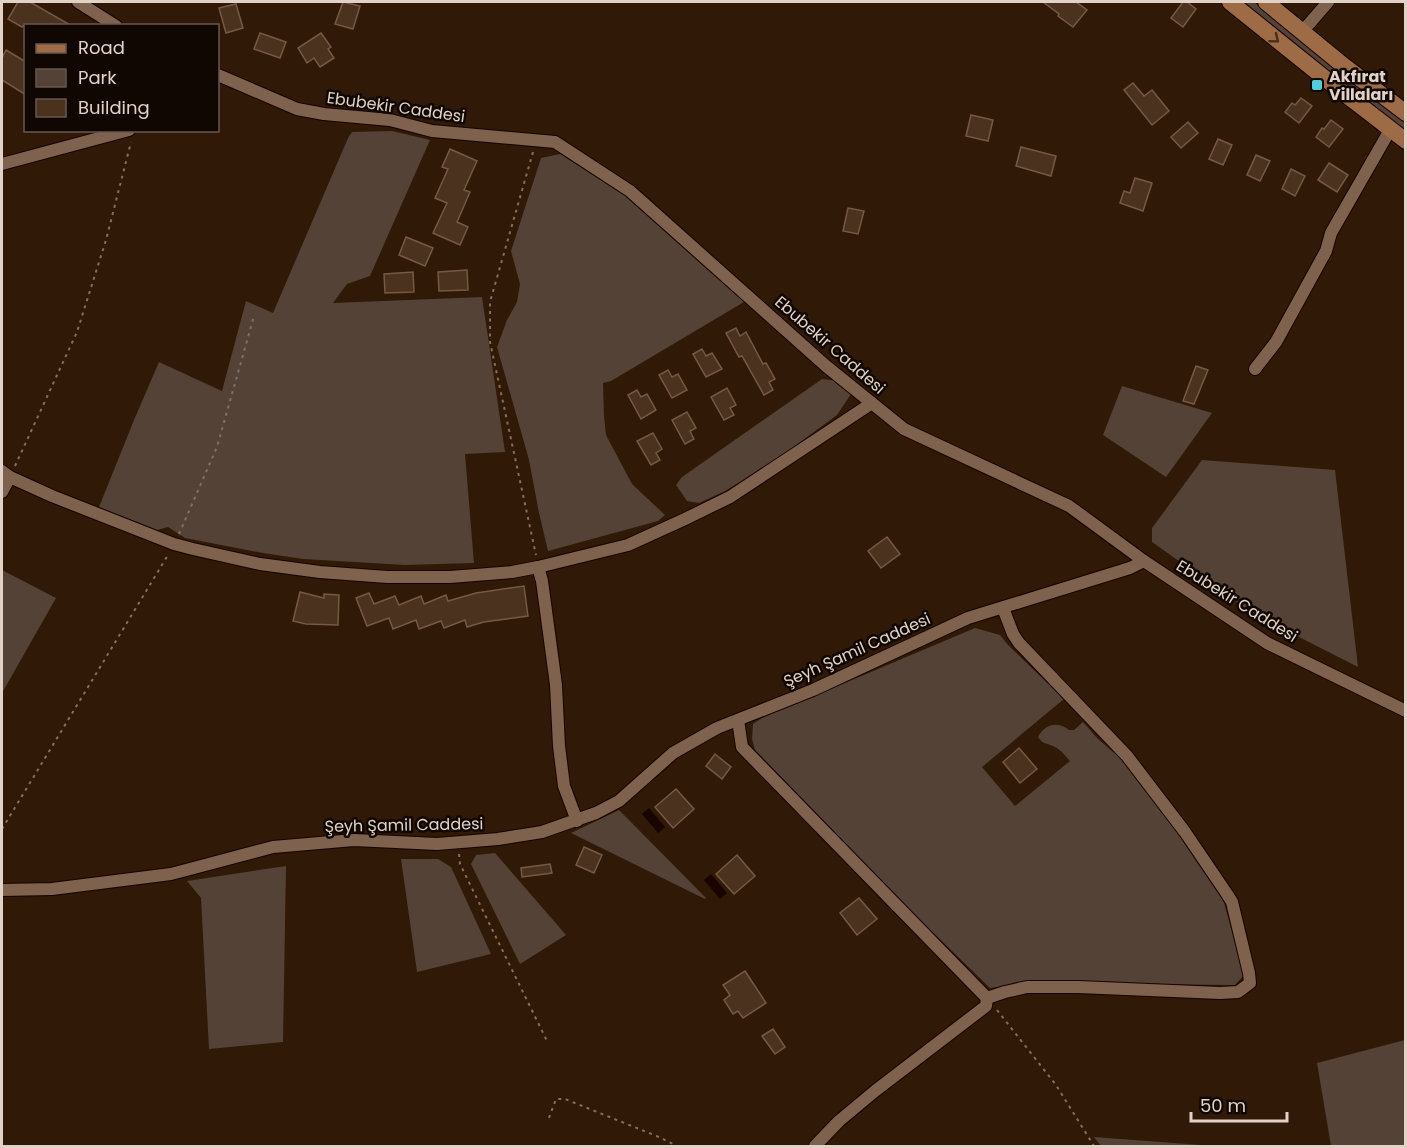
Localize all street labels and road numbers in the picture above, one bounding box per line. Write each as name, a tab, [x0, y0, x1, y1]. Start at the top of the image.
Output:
street label: Ebubekir Caddesi	[325, 86, 467, 128]
street label: Ebubekir Caddesi	[770, 291, 890, 399]
street label: Ebubekir Caddesi	[1172, 554, 1302, 648]
street label: Şeyh Şamil Caddesi	[780, 607, 934, 693]
street label: Şeyh Şamil Caddesi	[324, 812, 484, 838]

